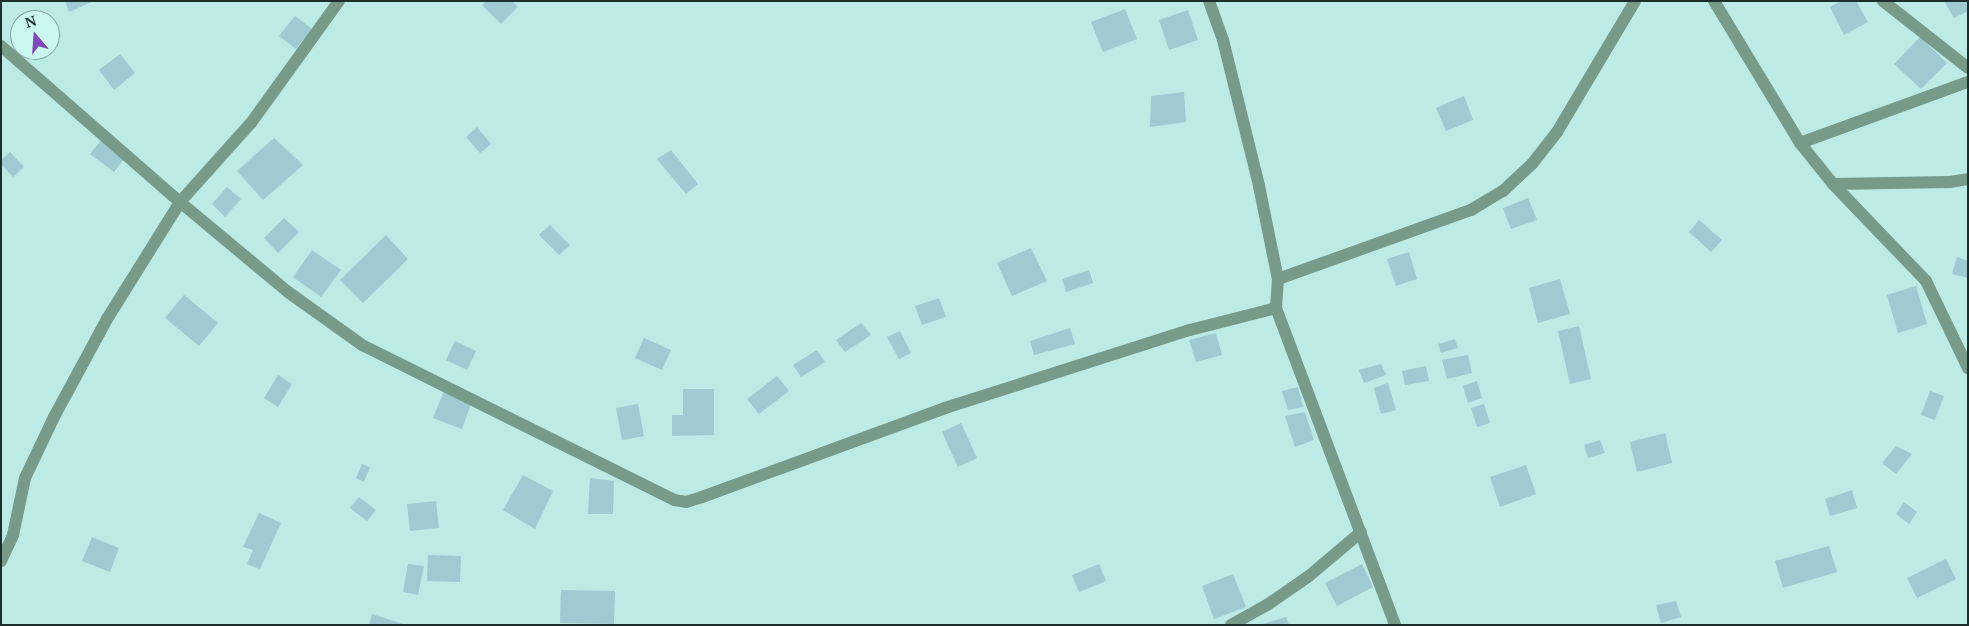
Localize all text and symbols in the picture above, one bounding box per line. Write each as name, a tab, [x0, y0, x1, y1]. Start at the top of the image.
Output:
north arrow	[10, 10, 60, 60]
text: N	[23, 11, 39, 32]

